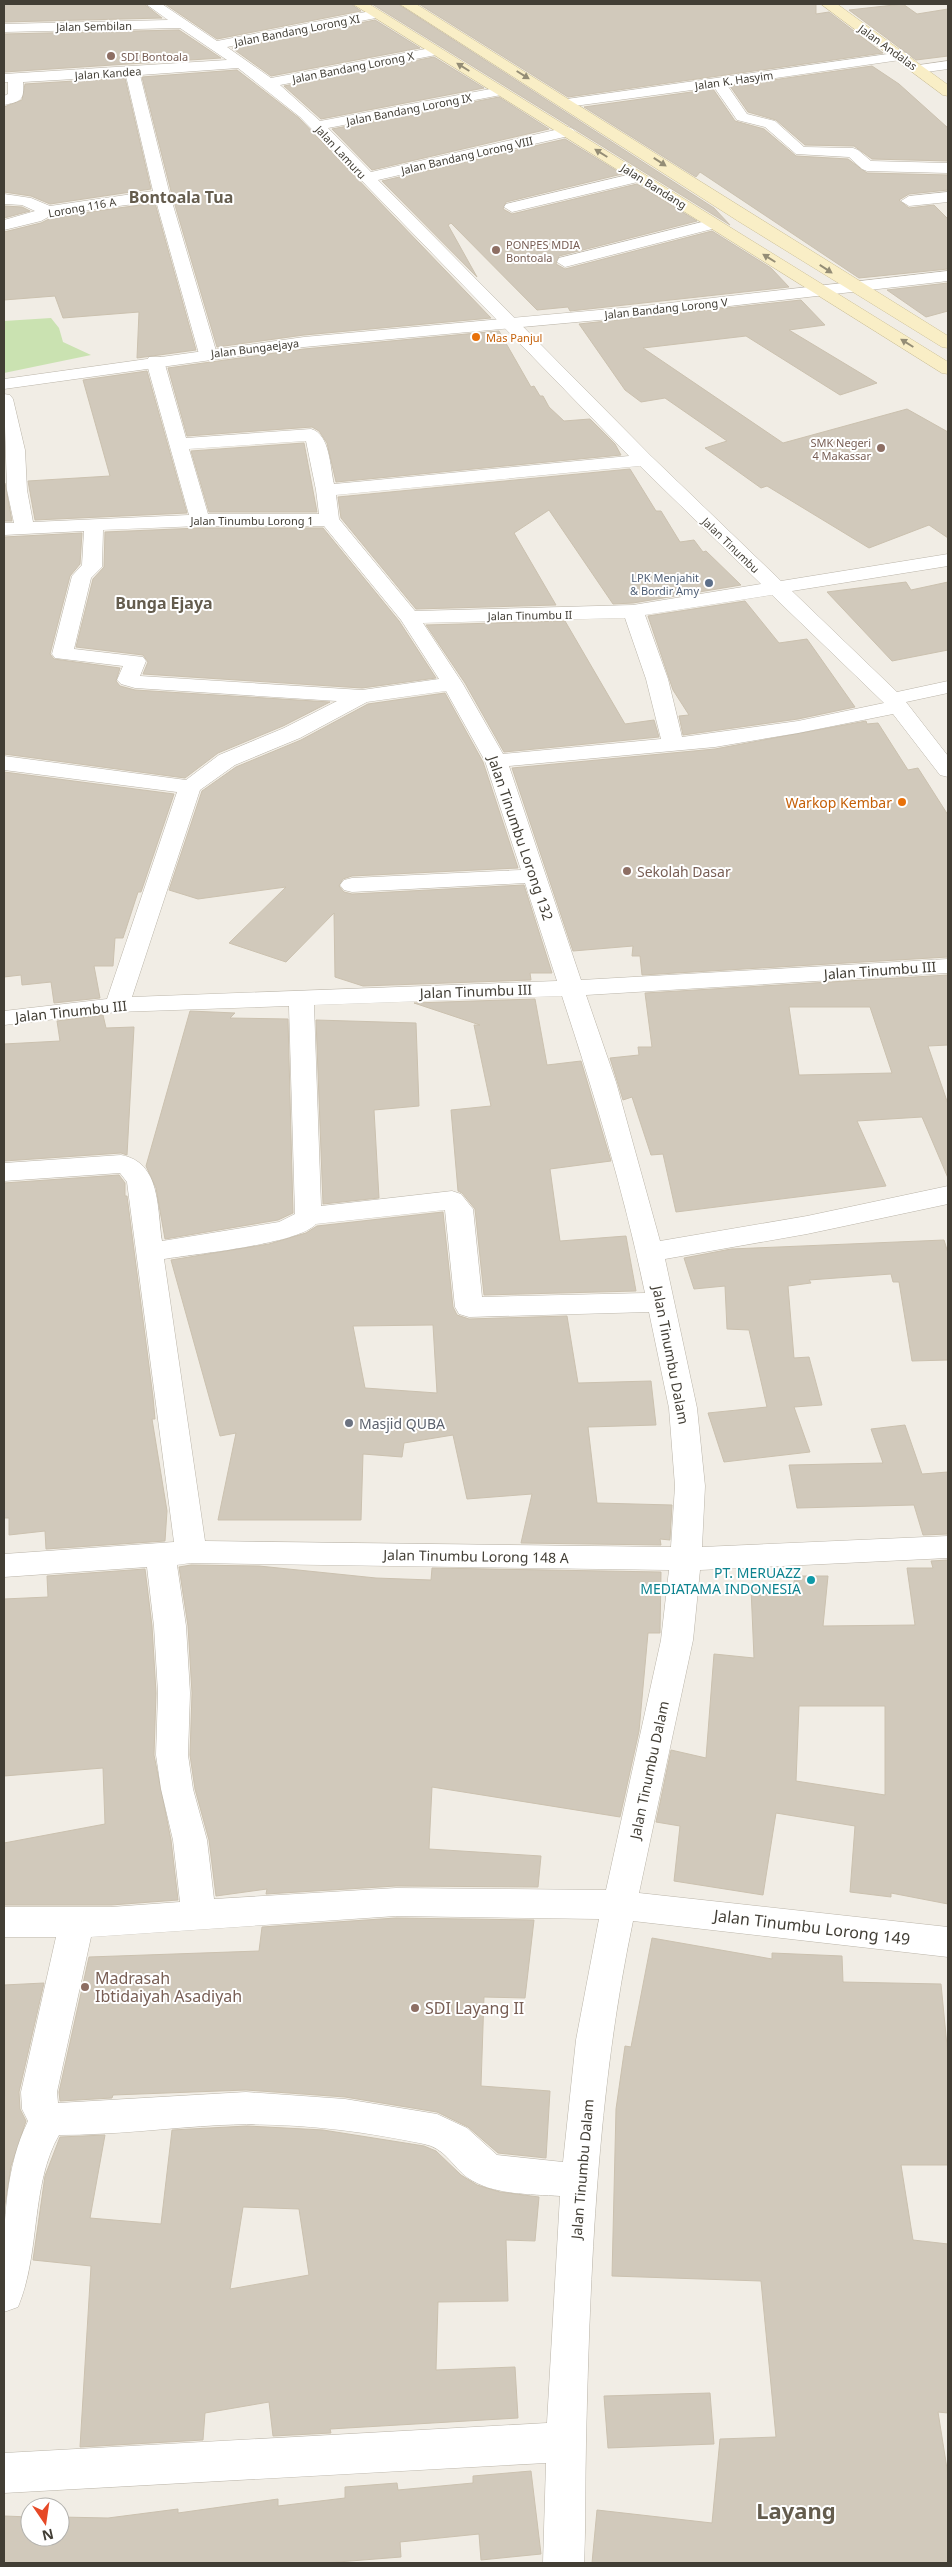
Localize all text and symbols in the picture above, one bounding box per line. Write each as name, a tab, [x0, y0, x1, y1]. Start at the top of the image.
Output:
street label: Jalan Bandang Lorong XI	[232, 10, 361, 50]
street label: Jalan Sembilan	[55, 18, 132, 34]
street label: Jalan Andalas	[855, 20, 920, 73]
street label: Jalan Bandang Lorong X	[290, 48, 416, 86]
place label: SDI Bontoala	[121, 49, 188, 64]
marker: SDI Bontoala	[105, 50, 117, 62]
street label: Jalan Kandea	[73, 63, 142, 83]
one-way arrow	[456, 63, 470, 72]
street label: Jalan K. Hasyim	[693, 67, 774, 93]
one-way arrow	[516, 71, 529, 80]
street label: Jalan Bandang Lorong IX	[344, 89, 473, 129]
street label: Jalan Lamuru	[312, 121, 370, 182]
street label: Jalan Bandang Lorong VIII	[399, 132, 535, 178]
one-way arrow	[595, 148, 608, 157]
one-way arrow	[653, 158, 667, 167]
street label: Jalan Bandang	[618, 159, 690, 212]
district label: Bontoala Tua	[129, 186, 233, 208]
street label: Lorong 116 A	[47, 193, 118, 220]
place label: PONPES MDIA Bontoala	[506, 237, 581, 265]
marker: PONPES MDIA Bontoala	[490, 244, 502, 256]
one-way arrow	[762, 253, 775, 262]
one-way arrow	[820, 264, 833, 274]
street label: Jalan Bandang Lorong V	[603, 294, 729, 322]
place label: Mas Panjul	[486, 330, 542, 345]
marker: Mas Panjul	[470, 331, 482, 343]
street label: Jalan Bungaejaya	[209, 335, 300, 361]
one-way arrow	[900, 339, 913, 348]
place label: SMK Negeri 4 Makassar	[810, 435, 871, 463]
marker: SMK Negeri 4 Makassar	[875, 442, 887, 454]
street label: Jalan Tinumbu Lorong 1	[189, 513, 314, 528]
street label: Jalan Tinumbu	[698, 513, 763, 576]
place label: LPK Menjahit & Bordir Amy	[630, 570, 699, 598]
marker: LPK Menjahit & Bordir Amy	[703, 577, 715, 589]
district label: Bunga Ejaya	[115, 592, 213, 614]
street label: Jalan Tinumbu II	[487, 607, 573, 623]
street label: Jalan Tinumbu Lorong 132	[483, 751, 558, 923]
place label: Warkop Kembar	[786, 793, 892, 812]
marker: Warkop Kembar	[896, 796, 908, 808]
place label: Sekolah Dasar	[637, 862, 731, 881]
marker: Sekolah Dasar	[621, 865, 633, 877]
street label: Jalan Tinumbu III	[821, 957, 937, 984]
street label: Jalan Tinumbu III	[418, 980, 533, 1003]
street label: Jalan Tinumbu III	[12, 996, 128, 1027]
street label: Jalan Tinumbu Dalam	[648, 1282, 694, 1426]
place label: Masjid QUBA	[359, 1414, 445, 1433]
marker: Masjid QUBA	[343, 1417, 355, 1429]
street label: Jalan Tinumbu Lorong 148 A	[381, 1545, 569, 1567]
place label: PT. MERUAZZ MEDIATAMA INDONESIA	[640, 1563, 801, 1598]
marker: PT. MERUAZZ MEDIATAMA INDONESIA	[805, 1574, 817, 1586]
street label: Jalan Tinumbu Dalam	[625, 1699, 673, 1843]
street label: Jalan Tinumbu Lorong 149	[711, 1904, 911, 1950]
place label: Madrasah Ibtidaiyah Asadiyah	[95, 1967, 242, 2007]
marker: Madrasah Ibtidaiyah Asadiyah	[79, 1981, 91, 1993]
place label: SDI Layang II	[425, 1997, 524, 2019]
marker: SDI Layang II	[409, 2002, 421, 2014]
street label: Jalan Tinumbu Dalam	[566, 2098, 598, 2242]
district label: Layang	[756, 2495, 836, 2525]
north arrow	[20, 2497, 70, 2547]
text: N	[40, 2525, 56, 2546]

